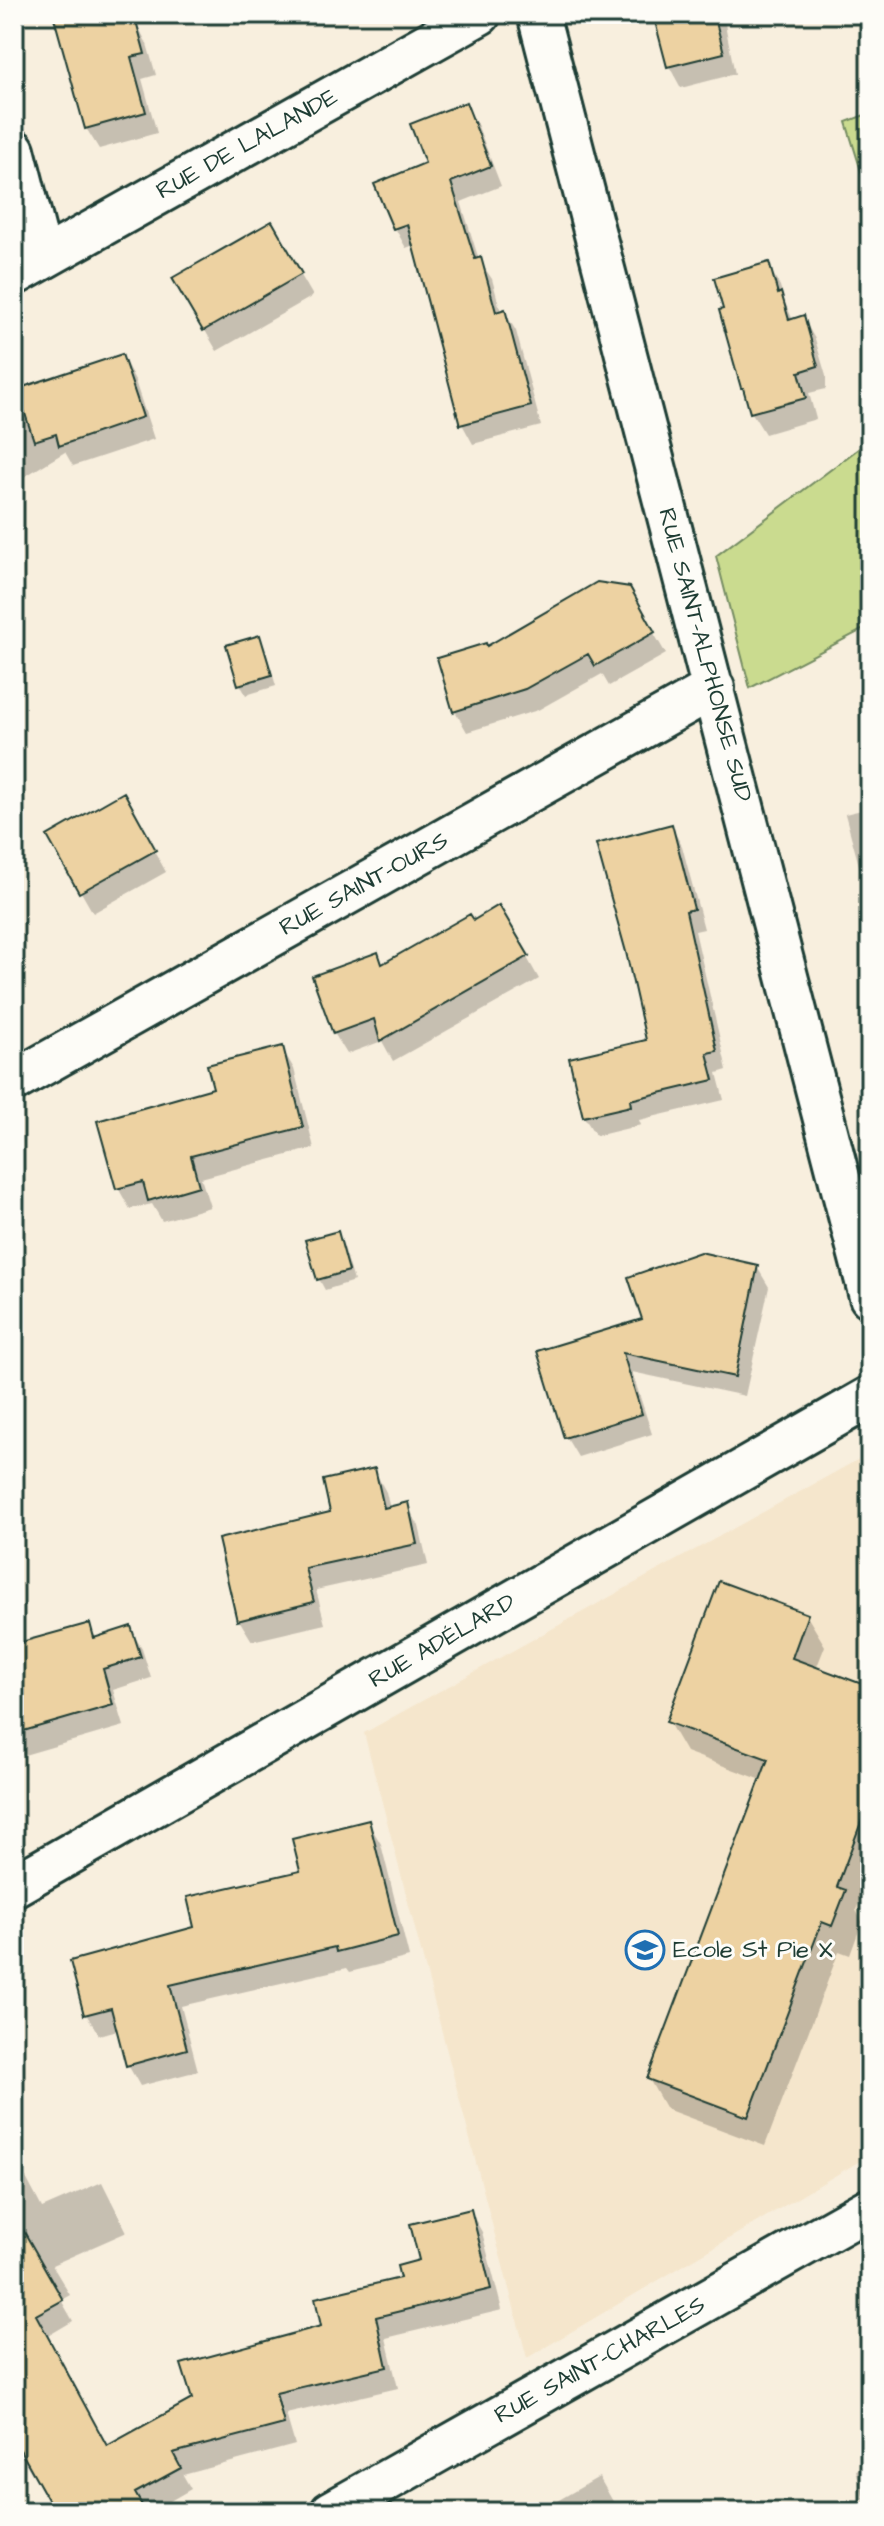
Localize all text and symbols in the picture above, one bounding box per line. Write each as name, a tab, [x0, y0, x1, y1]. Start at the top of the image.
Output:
street label: RUE DE LALANDE	[150, 80, 344, 208]
street label: RUE SAINT-ALPHONSE SUD	[649, 504, 761, 806]
street label: RUE SAINT-OURS	[273, 823, 455, 945]
street label: RUE ADÉLARD	[362, 1585, 522, 1697]
school or university icon: Ecole St Pie X	[624, 1929, 666, 1971]
place label: Ecole St Pie X	[673, 1933, 833, 1967]
street label: RUE SAINT-CHARLES	[488, 2288, 712, 2432]

